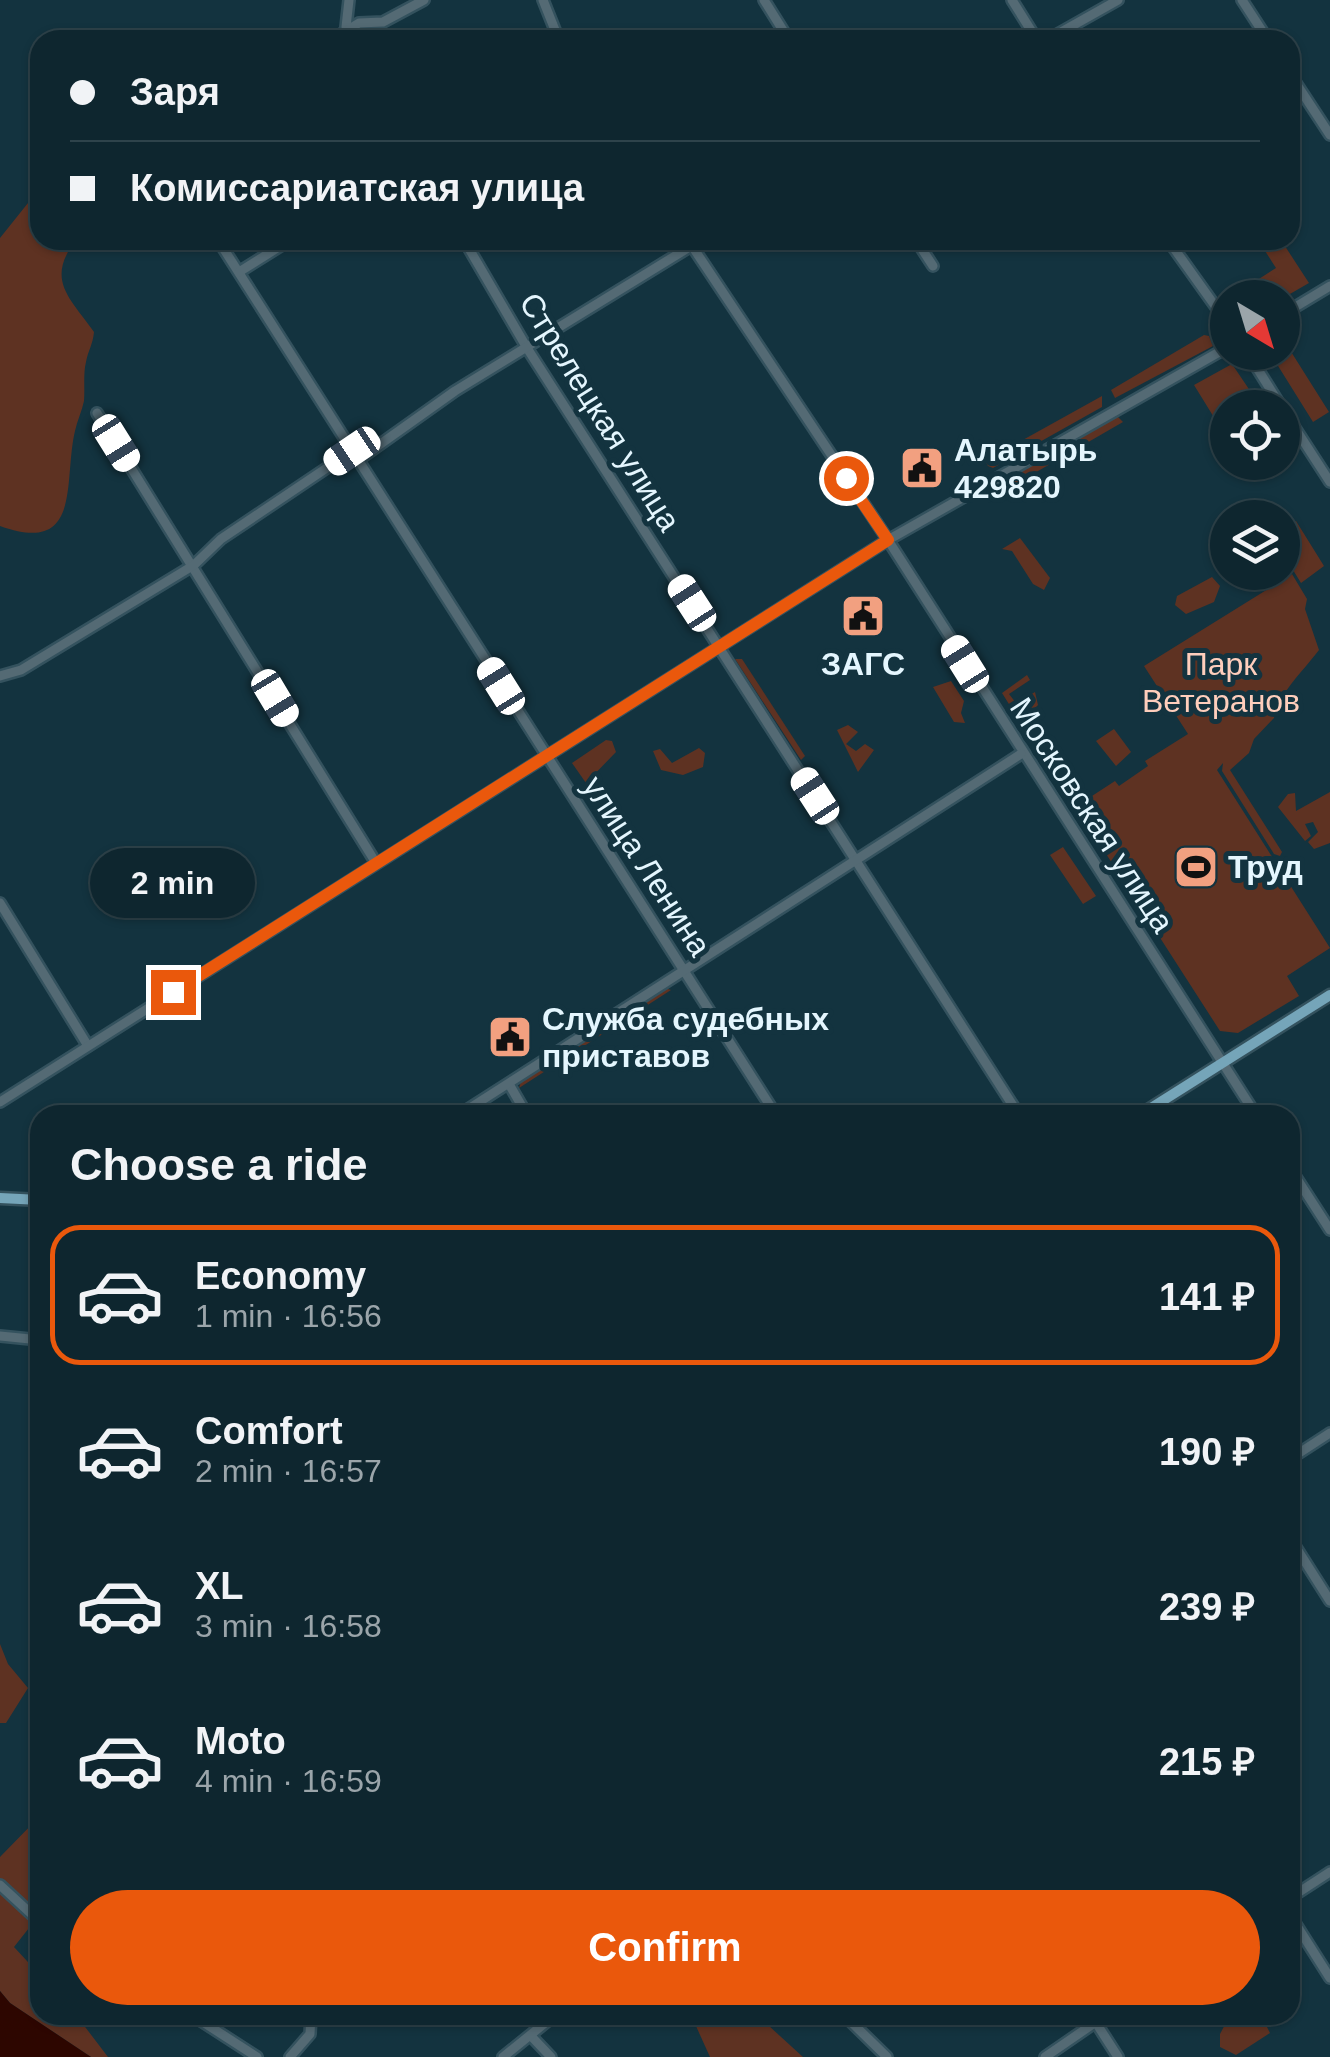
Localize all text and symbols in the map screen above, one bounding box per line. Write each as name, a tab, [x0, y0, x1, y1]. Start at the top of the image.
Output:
text: Заря	[130, 71, 220, 113]
text: Комиссариатская улица	[130, 167, 584, 209]
north arrow	[1210, 280, 1300, 370]
map controls	[1210, 280, 1300, 590]
street label: Стрелецкая улица	[512, 286, 688, 538]
button: locate	[1210, 390, 1300, 480]
car	[87, 410, 145, 476]
car	[319, 422, 385, 480]
place label: Алатырь 429820	[954, 432, 1097, 505]
public building icon: Алатырь 429820	[899, 445, 945, 491]
route start	[824, 456, 869, 501]
button: layers	[1210, 500, 1300, 590]
car	[663, 570, 721, 636]
public building icon: ЗАГС	[840, 593, 886, 639]
car	[936, 631, 994, 697]
place label: ЗАГС	[821, 646, 905, 682]
park label: Парк Ветеранов	[1142, 646, 1300, 719]
car	[472, 653, 530, 719]
car	[247, 665, 303, 731]
street label: Московская улица	[1003, 691, 1181, 939]
car	[786, 763, 844, 829]
street label: улица Ленина	[576, 770, 718, 963]
sports icon: Труд	[1173, 844, 1219, 890]
callout: 2 min	[90, 847, 256, 917]
place label: Труд	[1228, 849, 1303, 885]
text: 2 min	[131, 865, 214, 901]
route end	[151, 970, 196, 1015]
place label: Служба судебных приставов	[542, 1001, 829, 1074]
public building icon: Служба судебных приставов	[487, 1014, 533, 1060]
text: Choose a ride	[70, 1139, 368, 1190]
icon: car	[75, 1250, 165, 1340]
text: Economy	[195, 1255, 366, 1297]
text: 141 ₽	[1159, 1276, 1255, 1318]
text: 1 min · 16:56	[195, 1298, 382, 1334]
icon: car	[75, 1405, 165, 1495]
text: Comfort	[195, 1410, 343, 1452]
text: 190 ₽	[1159, 1431, 1255, 1473]
text: 2 min · 16:57	[195, 1453, 382, 1489]
icon: car	[75, 1560, 165, 1650]
text: XL	[195, 1565, 244, 1607]
text: 239 ₽	[1159, 1586, 1255, 1628]
text: 3 min · 16:58	[195, 1608, 382, 1644]
icon: car	[75, 1715, 165, 1805]
text: Moto	[195, 1720, 286, 1762]
text: 215 ₽	[1159, 1741, 1255, 1783]
text: 4 min · 16:59	[195, 1763, 382, 1799]
button: Confirm	[70, 1890, 1260, 2005]

